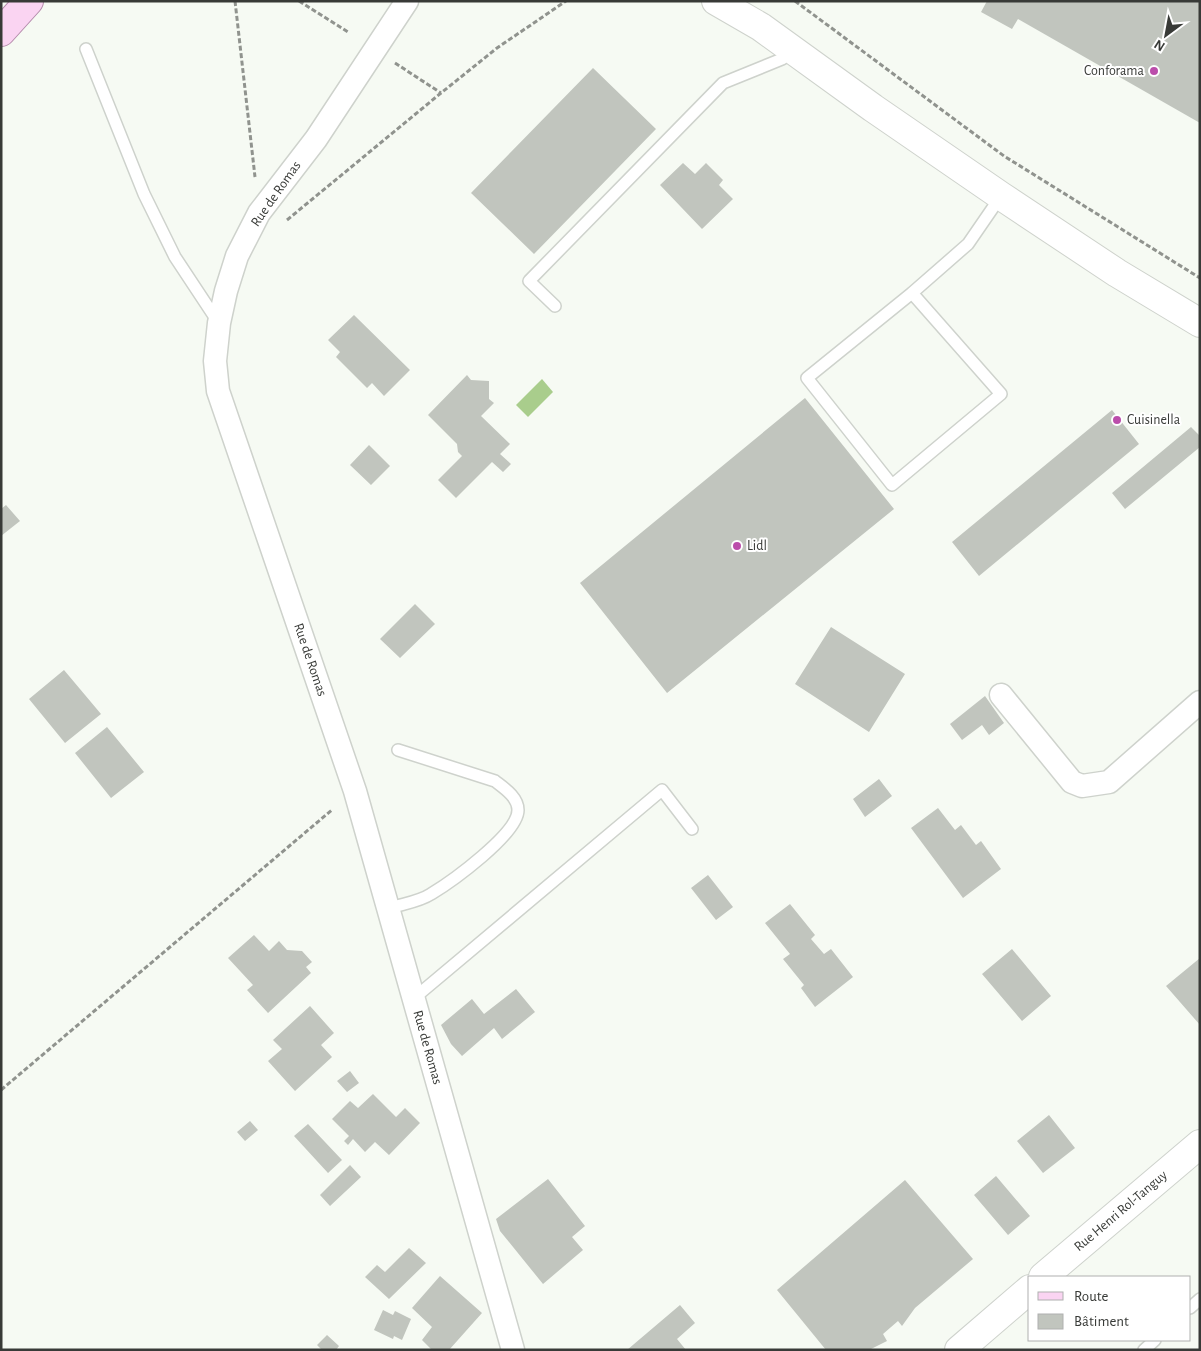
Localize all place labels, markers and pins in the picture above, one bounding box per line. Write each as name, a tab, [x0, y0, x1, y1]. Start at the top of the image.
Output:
place label: Conforama	[1084, 64, 1145, 78]
marker: Conforama	[1148, 65, 1160, 77]
place label: Cuisinella	[1127, 413, 1181, 427]
marker: Cuisinella	[1111, 414, 1123, 426]
place label: Lidl	[747, 539, 767, 553]
marker: Lidl	[731, 540, 743, 552]

